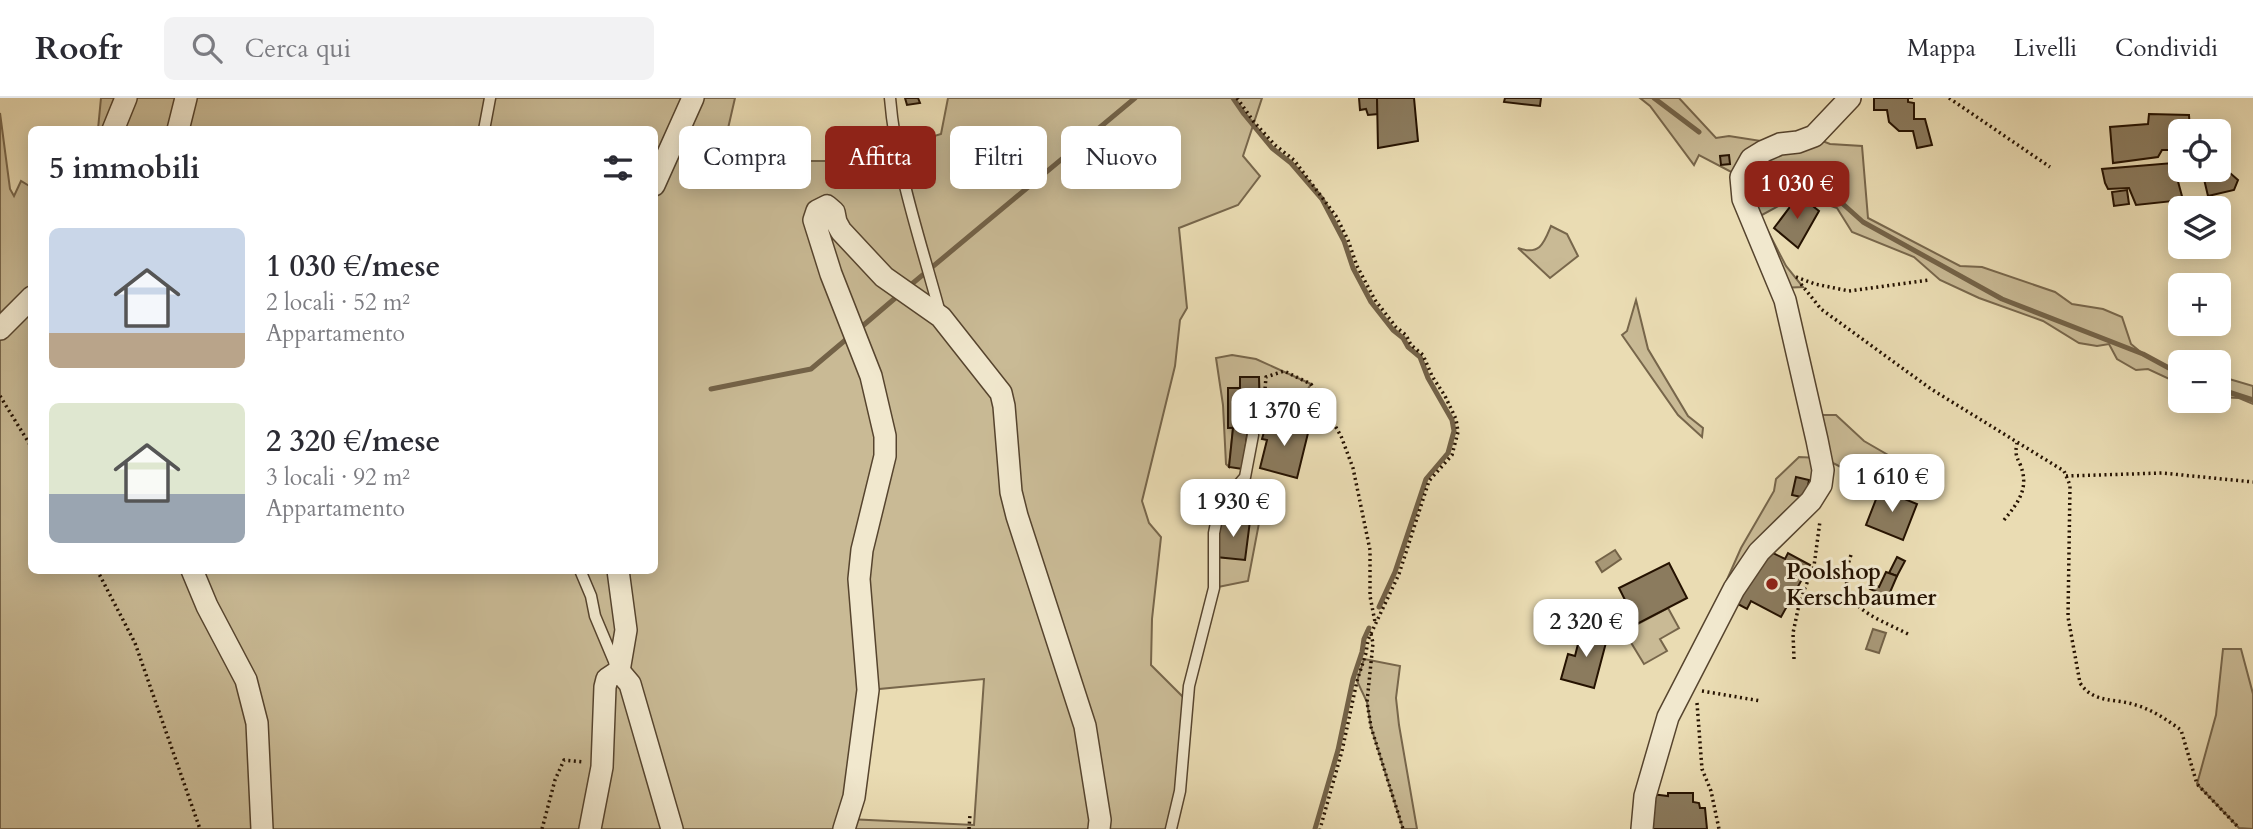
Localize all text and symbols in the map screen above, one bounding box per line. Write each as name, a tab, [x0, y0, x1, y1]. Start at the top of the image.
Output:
search box	[164, 17, 654, 80]
text: Roofr	[35, 26, 122, 71]
icon: search	[188, 29, 226, 67]
text: Cerca qui	[244, 31, 351, 66]
text: Mappa	[1907, 32, 1976, 65]
text: Livelli	[2014, 32, 2077, 65]
text: Condividi	[2115, 32, 2218, 65]
map controls	[2168, 119, 2231, 413]
button: locate	[2168, 119, 2231, 182]
chip: Compra	[679, 126, 811, 189]
chip: Affitta	[825, 126, 936, 189]
chip: Filtri	[950, 126, 1047, 189]
chip: Nuovo	[1061, 126, 1181, 189]
text: 5 immobili	[49, 148, 200, 189]
icon: filters	[599, 149, 637, 187]
pin: 1 030 €	[1732, 162, 1862, 221]
text: 1 030 €	[1760, 168, 1834, 199]
button: layers	[2168, 196, 2231, 259]
text: 1 030 €/mese	[266, 246, 440, 287]
icon: home	[105, 256, 189, 340]
button: +	[2168, 273, 2231, 336]
text: 2 locali · 52 m²	[266, 287, 410, 318]
text: Appartamento	[266, 318, 405, 349]
button: −	[2168, 350, 2231, 413]
pin: 1 370 €	[1219, 388, 1349, 448]
text: 1 370 €	[1247, 395, 1321, 426]
text: 2 320 €/mese	[266, 421, 440, 462]
icon: home	[105, 431, 189, 515]
pin: 1 610 €	[1827, 454, 1957, 514]
text: 1 610 €	[1855, 461, 1929, 492]
text: 3 locali · 92 m²	[266, 462, 410, 493]
pin: 1 930 €	[1168, 480, 1298, 539]
text: 1 930 €	[1196, 486, 1270, 517]
text: Appartamento	[266, 493, 405, 524]
place label: Poolshop Kerschbaumer	[1786, 556, 1937, 613]
marker: Poolshop Kerschbaumer	[1764, 576, 1780, 592]
pin: 2 320 €	[1521, 600, 1651, 659]
text: 2 320 €	[1549, 606, 1623, 637]

